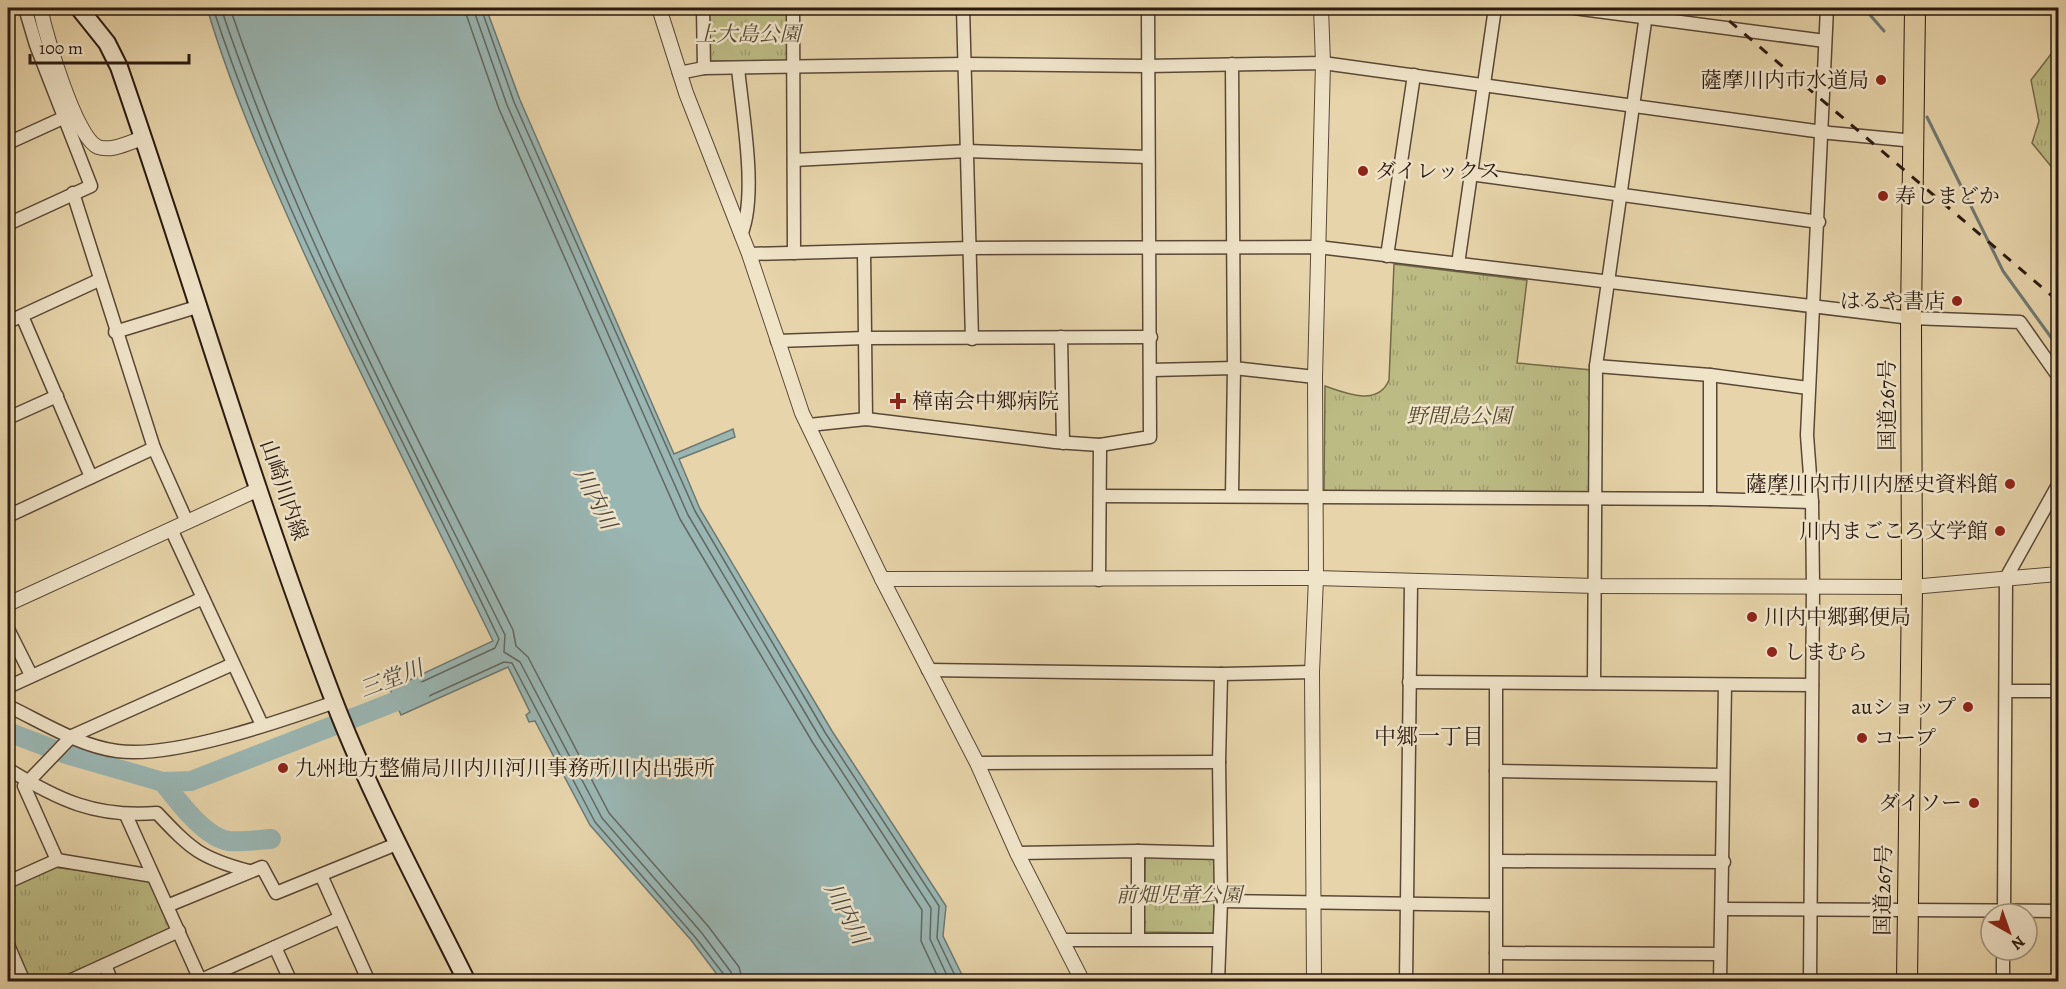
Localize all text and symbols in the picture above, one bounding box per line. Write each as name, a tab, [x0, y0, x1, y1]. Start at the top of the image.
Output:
park label: 上大島公園	[696, 20, 803, 48]
scale bar	[30, 27, 189, 65]
text: 100 m	[39, 36, 83, 60]
place label: 薩摩川内市水道局	[1701, 66, 1869, 94]
marker: 薩摩川内市水道局	[1874, 73, 1888, 87]
place label: ダイレックス	[1375, 157, 1500, 185]
marker: ダイレックス	[1356, 164, 1370, 178]
place label: 寿しまどか	[1895, 182, 2000, 210]
marker: 寿しまどか	[1876, 189, 1890, 203]
place label: はるや書店	[1840, 287, 1945, 315]
marker: はるや書店	[1950, 294, 1964, 308]
street label: 国道267号	[1873, 359, 1901, 451]
place label: 樟南会中郷病院	[912, 387, 1059, 415]
marker: 樟南会中郷病院	[889, 392, 907, 410]
park label: 野間島公園	[1407, 402, 1514, 430]
street label: 山崎川内線	[254, 436, 314, 544]
water label: 川内川	[567, 462, 624, 536]
place label: 薩摩川内市川内歴史資料館	[1746, 470, 1998, 498]
marker: 薩摩川内市川内歴史資料館	[2003, 477, 2017, 491]
place label: 川内まごころ文学館	[1799, 517, 1988, 545]
marker: 川内まごころ文学館	[1993, 524, 2007, 538]
place label: 川内中郷郵便局	[1764, 603, 1911, 631]
marker: 川内中郷郵便局	[1745, 610, 1759, 624]
place label: しまむら	[1784, 638, 1868, 666]
marker: しまむら	[1765, 645, 1779, 659]
water label: 三堂川	[355, 652, 429, 705]
place label: auショップ	[1851, 693, 1956, 721]
marker: auショップ	[1961, 700, 1975, 714]
district label: 中郷一丁目	[1374, 722, 1484, 752]
place label: コープ	[1874, 724, 1936, 752]
marker: コープ	[1855, 731, 1869, 745]
place label: 九州地方整備局川内川河川事務所川内出張所	[295, 754, 715, 782]
marker: 九州地方整備局川内川河川事務所川内出張所	[276, 761, 290, 775]
place label: ダイソー	[1878, 789, 1962, 817]
marker: ダイソー	[1967, 796, 1981, 810]
street label: 国道267号	[1868, 844, 1898, 936]
water label: 川内川	[817, 877, 876, 951]
park label: 前畑児童公園	[1116, 881, 1245, 909]
north arrow	[1979, 902, 2039, 962]
text: N	[2006, 931, 2030, 955]

